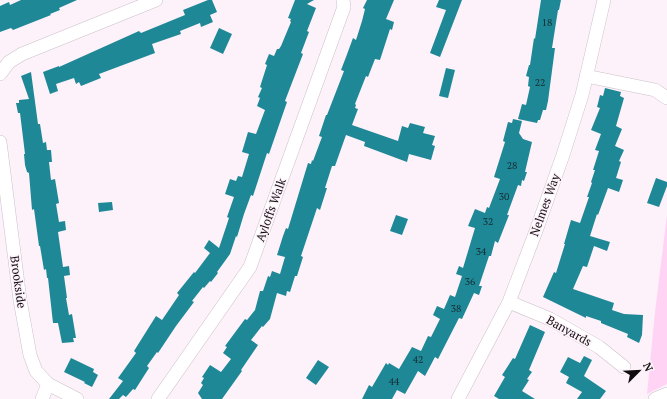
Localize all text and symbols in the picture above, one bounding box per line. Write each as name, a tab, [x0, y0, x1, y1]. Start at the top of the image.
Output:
house number: 18	[542, 16, 552, 29]
house number: 22	[535, 76, 545, 89]
house number: 28	[507, 159, 517, 172]
street label: Nelmes Way	[526, 171, 563, 238]
street label: Ayloffs Walk	[252, 175, 289, 244]
house number: 30	[499, 190, 509, 203]
house number: 32	[483, 215, 493, 228]
house number: 34	[476, 245, 487, 258]
street label: Brookside	[7, 255, 30, 309]
house number: 36	[465, 275, 476, 288]
house number: 38	[451, 302, 461, 315]
street label: Banyards	[544, 312, 594, 349]
north arrow	[619, 351, 659, 391]
house number: 42	[413, 353, 423, 366]
text: N	[640, 360, 656, 374]
house number: 44	[389, 375, 400, 388]

